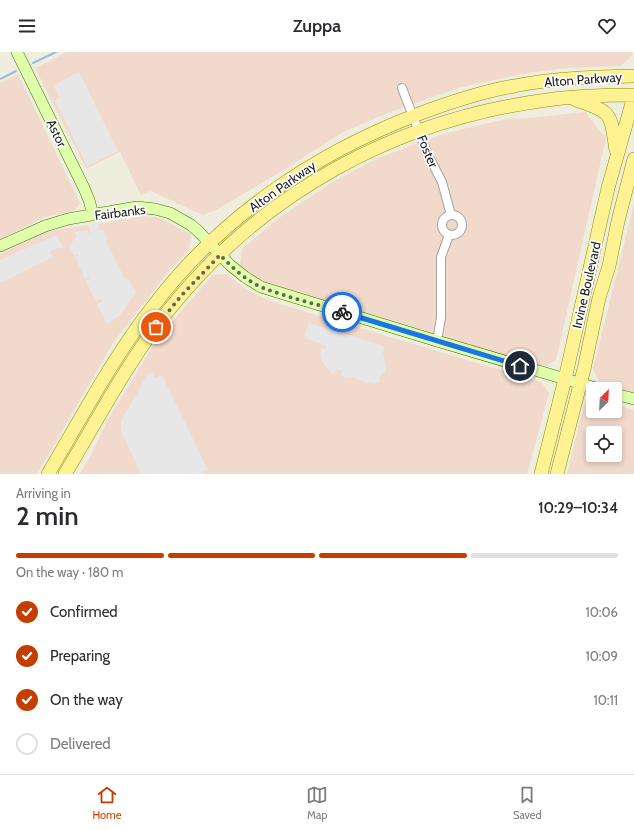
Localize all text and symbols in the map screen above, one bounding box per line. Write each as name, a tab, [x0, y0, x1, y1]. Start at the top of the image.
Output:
icon: menu	[16, 15, 38, 37]
text: Zuppa	[293, 15, 341, 37]
icon: heart	[596, 15, 618, 37]
street label: Alton Parkway	[544, 68, 623, 90]
street label: Astor	[43, 116, 71, 150]
street label: Foster	[414, 132, 442, 171]
street label: Alton Parkway	[245, 157, 319, 215]
street label: Fairbanks	[94, 201, 147, 223]
street label: Irvine Boulevard	[568, 240, 604, 330]
courier	[322, 292, 362, 332]
icon: bike	[331, 301, 353, 323]
pin	[139, 310, 173, 344]
icon: bag	[145, 316, 167, 338]
pin	[503, 349, 537, 383]
icon: home	[509, 355, 531, 377]
north arrow	[586, 382, 622, 418]
map controls	[586, 382, 622, 462]
button: locate	[586, 426, 622, 462]
text: Arriving in	[16, 485, 71, 501]
text: 10:29–10:34	[538, 499, 618, 517]
text: 2 min	[16, 500, 79, 532]
text: On the way · 180 m	[16, 564, 124, 580]
icon: check	[16, 601, 38, 623]
text: Confirmed	[50, 603, 118, 621]
text: 10:06	[586, 604, 618, 620]
icon: check	[16, 645, 38, 667]
text: Preparing	[50, 647, 110, 665]
text: 10:09	[586, 648, 618, 664]
icon: check	[16, 689, 38, 711]
text: On the way	[50, 691, 123, 709]
text: 10:11	[594, 692, 618, 708]
text: Delivered	[50, 735, 111, 753]
tab: Home	[92, 784, 121, 822]
tab: Map	[306, 784, 328, 822]
tab: Saved	[513, 784, 542, 822]

